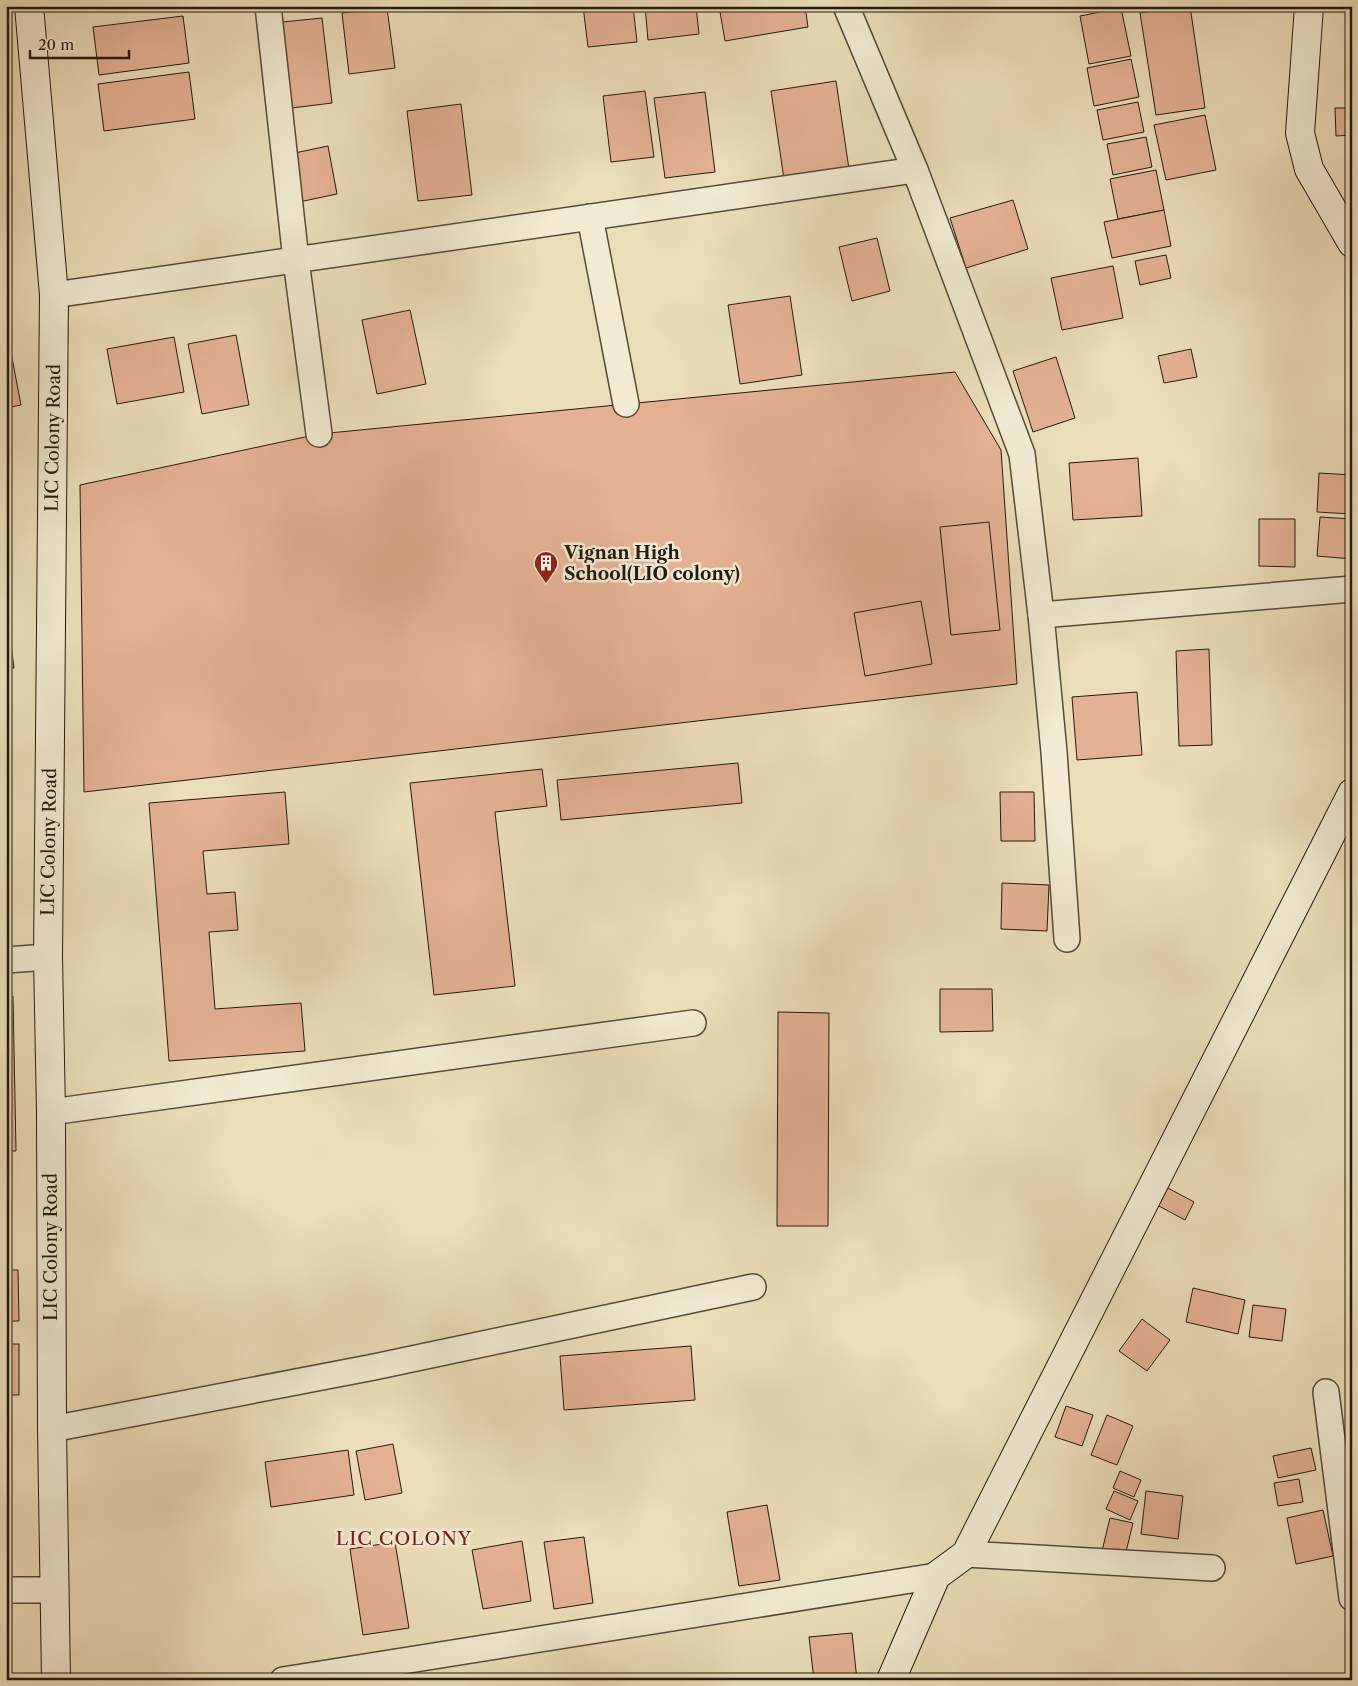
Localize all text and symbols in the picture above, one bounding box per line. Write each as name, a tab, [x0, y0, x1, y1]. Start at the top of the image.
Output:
scale bar	[30, 28, 129, 60]
text: 20 m	[38, 35, 74, 54]
street label: LIC Colony Road	[41, 364, 65, 512]
place label: Vignan High School(LIO colony)	[563, 542, 740, 585]
building icon: Vignan High School(LIO colony)	[533, 550, 559, 584]
street label: LIC Colony Road	[37, 768, 61, 916]
street label: LIC Colony Road	[40, 1173, 62, 1321]
district label: LIC COLONY	[336, 1527, 472, 1550]

